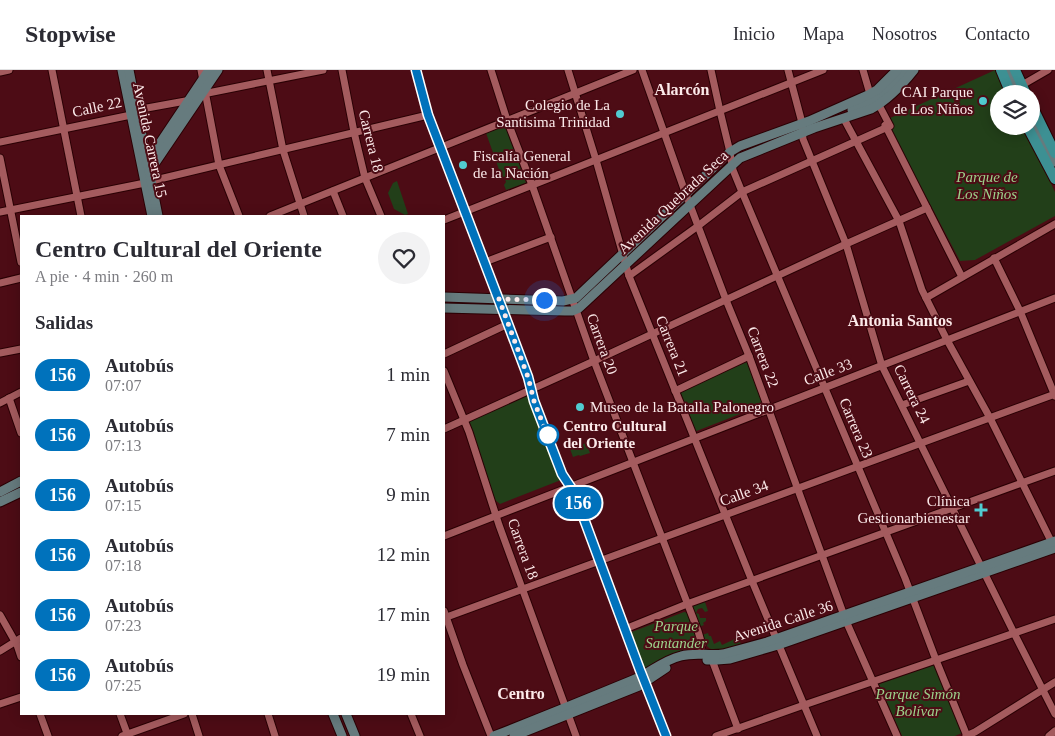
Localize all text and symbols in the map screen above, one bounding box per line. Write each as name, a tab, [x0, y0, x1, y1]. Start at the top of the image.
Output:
text: Stopwise	[25, 21, 116, 47]
text: Inicio	[733, 24, 775, 44]
text: Mapa	[803, 24, 844, 44]
text: Nosotros	[872, 24, 937, 44]
text: Contacto	[965, 24, 1030, 44]
street label: Avenida Carrera 15	[130, 81, 170, 199]
district label: Alarcón	[655, 81, 710, 98]
place label: CAI Parque de Los Niños	[893, 84, 973, 117]
map controls	[990, 85, 1040, 135]
button: layers	[990, 85, 1040, 135]
street label: Calle 22	[71, 94, 123, 120]
marker: CAI Parque de Los Niños	[977, 95, 989, 107]
place label: Colegio de La Santisima Trinidad	[496, 97, 610, 130]
street label: Carrera 18	[356, 108, 386, 174]
marker: Colegio de La Santisima Trinidad	[614, 108, 626, 120]
street label: Avenida Quebrada Seca	[615, 147, 731, 257]
place label: Fiscalía General de la Nación	[473, 148, 571, 181]
marker: Fiscalía General de la Nación	[457, 159, 469, 171]
park label: Parque de Los Niños	[955, 169, 1018, 202]
button: heart	[378, 232, 430, 284]
text: Centro Cultural del Oriente	[35, 236, 322, 262]
text: A pie · 4 min · 260 m	[35, 268, 173, 285]
your location	[532, 288, 557, 313]
street label: Carrera 20	[584, 311, 620, 377]
text: Salidas	[35, 312, 93, 333]
district label: Antonia Santos	[848, 312, 952, 329]
street label: Carrera 21	[653, 313, 691, 379]
street label: Carrera 22	[744, 324, 782, 390]
text: Autobús	[105, 355, 174, 376]
street label: Calle 33	[802, 355, 854, 389]
street label: Carrera 24	[891, 362, 933, 427]
text: 1 min	[386, 364, 430, 385]
text: 156	[49, 365, 76, 385]
text: 07:07	[105, 377, 141, 394]
street label: Carrera 23	[836, 396, 876, 460]
place label: Museo de la Batalla Palonegro	[590, 399, 774, 415]
marker: Museo de la Batalla Palonegro	[574, 401, 586, 413]
text: Autobús	[105, 415, 174, 436]
place label: Centro Cultural del Oriente	[563, 418, 666, 451]
text: 7 min	[386, 424, 430, 445]
marker: Centro Cultural del Oriente	[537, 424, 559, 446]
text: 156	[49, 425, 76, 445]
text: 07:13	[105, 437, 141, 454]
text: Autobús	[105, 475, 174, 496]
street label: Calle 34	[718, 477, 771, 509]
text: 9 min	[386, 484, 430, 505]
text: 156	[49, 485, 76, 505]
line badge: 156	[549, 487, 607, 519]
text: 156	[565, 493, 592, 513]
place label: Clínica Gestionarbienestar	[858, 493, 970, 526]
text: 07:15	[105, 497, 141, 514]
marker: Clínica Gestionarbienestar	[974, 503, 988, 517]
street label: Carrera 18	[505, 516, 541, 582]
text: Autobús	[105, 535, 174, 556]
text: 12 min	[377, 544, 430, 565]
text: 156	[49, 545, 76, 565]
text: 07:18	[105, 557, 141, 574]
text: Autobús	[105, 595, 174, 616]
street label: Avenida Calle 36	[731, 597, 835, 645]
text: 17 min	[377, 604, 430, 625]
text: 156	[49, 605, 76, 625]
text: 07:23	[105, 617, 141, 634]
park label: Parque Santander	[645, 618, 707, 651]
text: Autobús	[105, 655, 174, 676]
text: 19 min	[377, 664, 430, 685]
text: 156	[49, 665, 76, 685]
text: 07:25	[105, 677, 141, 694]
district label: Centro	[497, 685, 545, 702]
park label: Parque Simón Bolívar	[875, 686, 960, 719]

